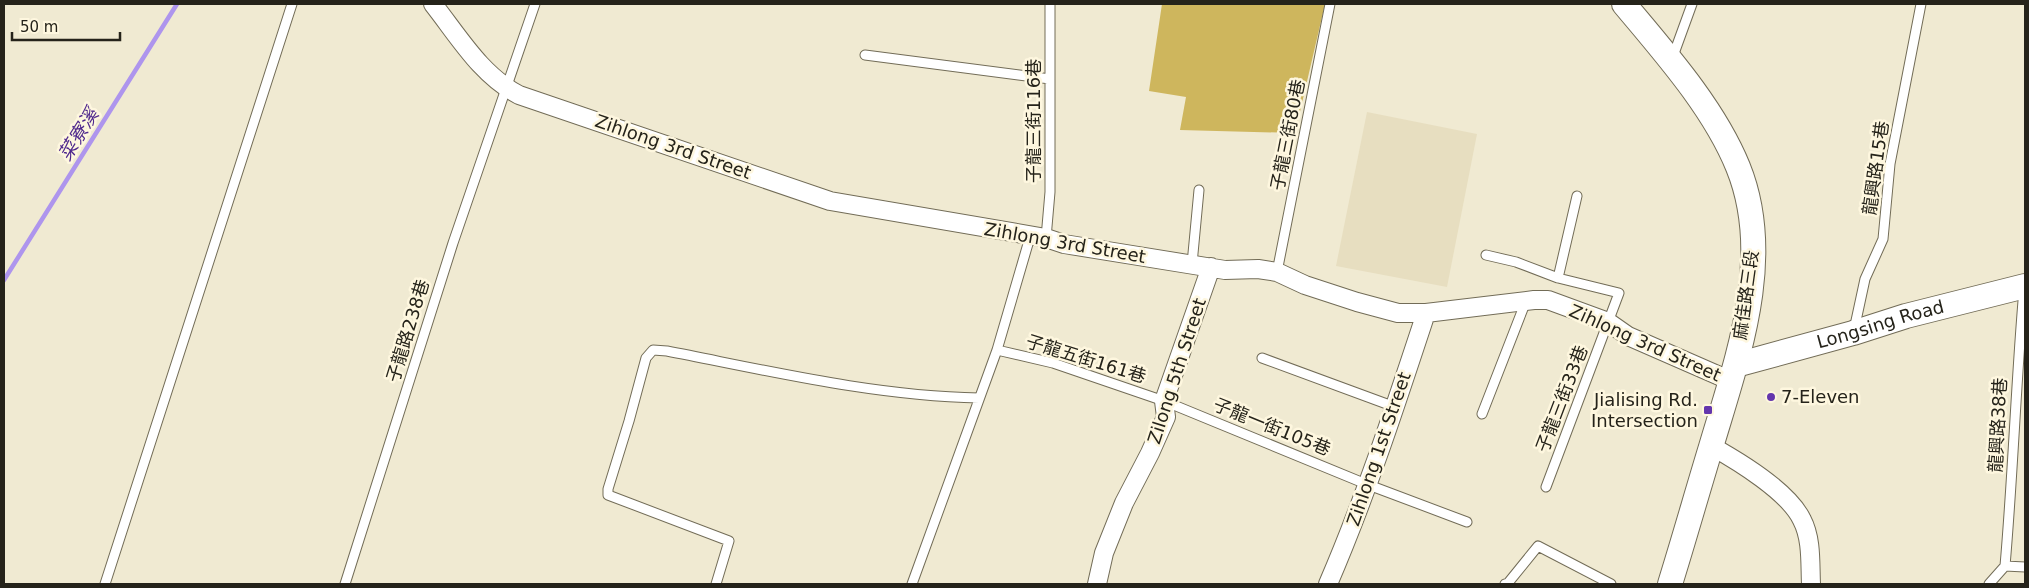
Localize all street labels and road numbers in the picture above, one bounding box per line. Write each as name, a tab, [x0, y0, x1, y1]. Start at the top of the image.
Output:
street label: 子龍三街116巷	[1023, 59, 1044, 183]
street label: 子龍三街80巷	[1266, 77, 1309, 192]
street label: Zihlong 3rd Street	[592, 110, 754, 183]
street label: 龍興路15巷	[1859, 119, 1893, 216]
street label: Zihlong 3rd Street	[983, 218, 1148, 267]
street label: 麻佳路三段	[1729, 249, 1762, 341]
street label: 子龍路238巷	[382, 277, 433, 385]
street label: Zilong 5th Street	[1143, 295, 1210, 446]
street label: Longsing Road	[1814, 296, 1946, 352]
street label: Zihlong 3rd Street	[1566, 300, 1724, 385]
street label: 子龍五街161巷	[1024, 330, 1149, 387]
street label: 子龍三街33巷	[1531, 342, 1592, 455]
street label: Zihlong 1st Street	[1342, 369, 1415, 529]
street label: 龍興路38巷	[1985, 377, 2010, 473]
street label: 子龍一街105巷	[1211, 394, 1334, 460]

